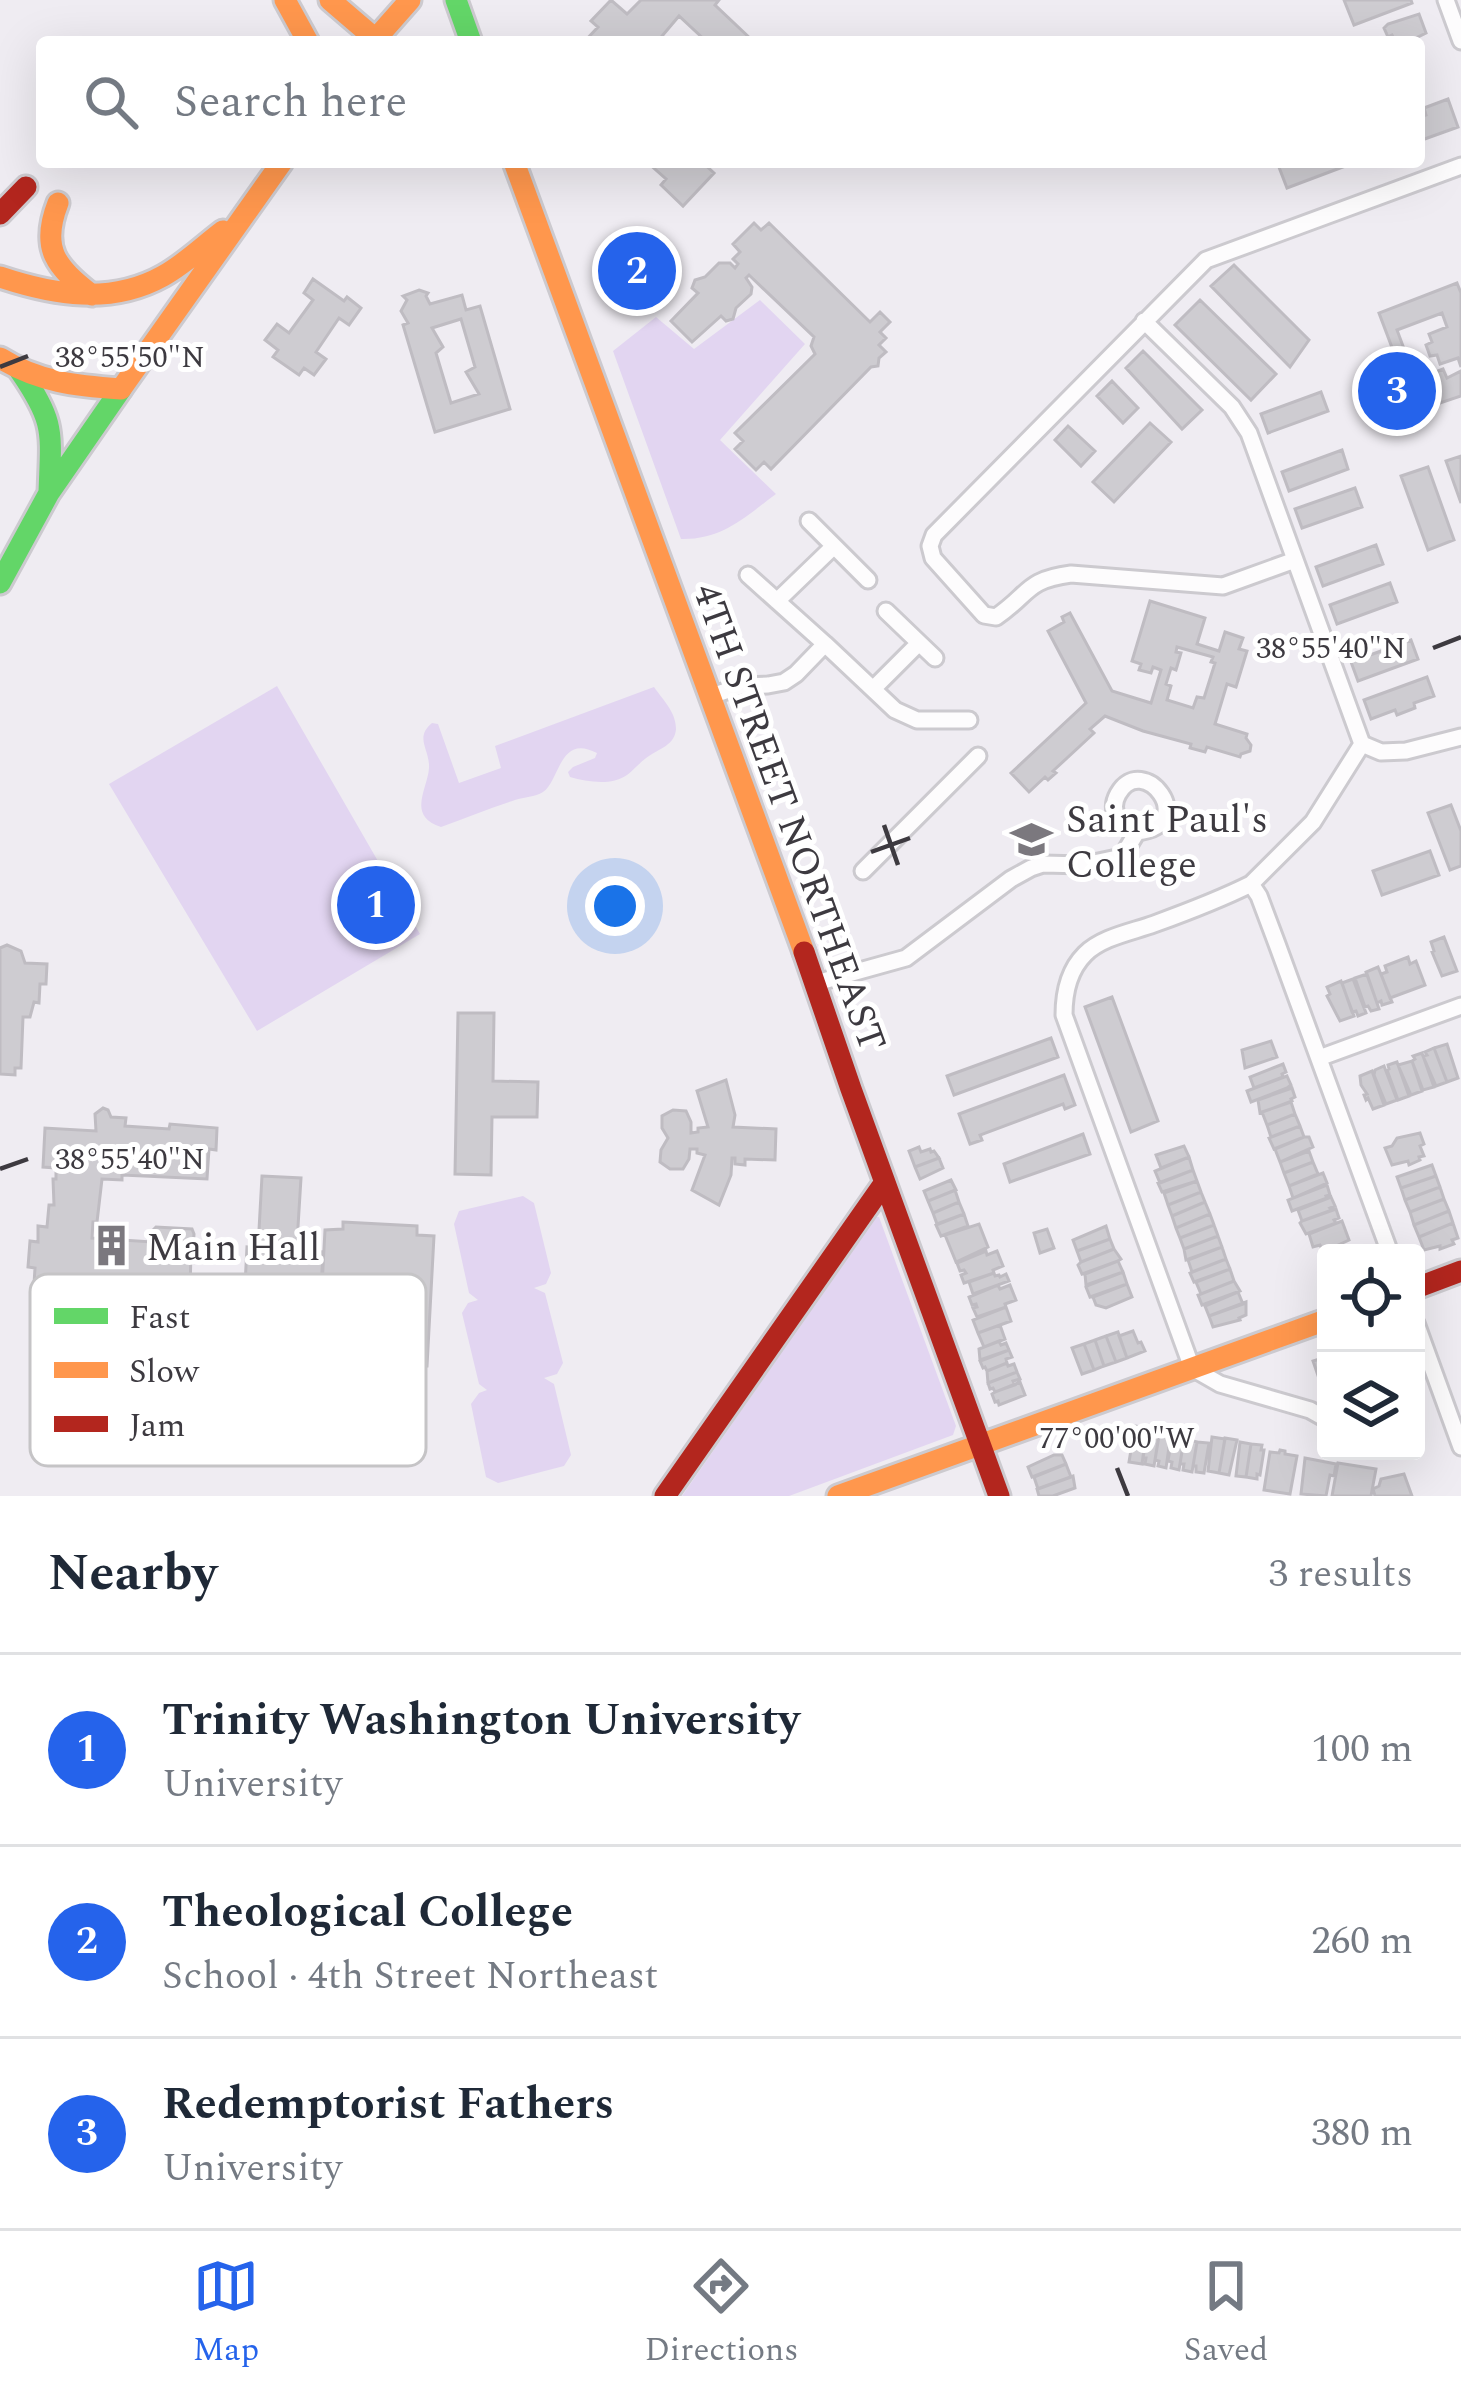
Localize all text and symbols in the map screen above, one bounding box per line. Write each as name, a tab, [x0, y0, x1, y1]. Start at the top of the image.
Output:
search box	[36, 36, 1425, 168]
text: Search here	[174, 68, 407, 137]
icon: search	[78, 69, 144, 135]
pin: 2	[598, 226, 676, 316]
text: 38°55'50"N	[55, 335, 205, 381]
pin: 3	[1358, 346, 1436, 436]
street label: 4TH STREET NORTHEAST	[676, 575, 901, 1060]
text: 38°55'40"N	[1256, 626, 1406, 672]
place label: Saint Paul's College	[1066, 791, 1268, 895]
school or university icon: Saint Paul's College	[1009, 817, 1055, 863]
pin: 1	[337, 860, 415, 950]
your location	[585, 876, 645, 936]
text: 38°55'40"N	[55, 1137, 205, 1183]
place label: Main Hall	[146, 1219, 321, 1278]
building icon: Main Hall	[89, 1223, 135, 1269]
map controls	[1317, 1244, 1425, 1460]
button: locate	[1317, 1244, 1425, 1352]
legend	[30, 1274, 426, 1466]
text: Fast	[129, 1293, 190, 1343]
text: Slow	[129, 1347, 200, 1397]
button: layers	[1317, 1352, 1425, 1460]
text: Jam	[129, 1401, 185, 1451]
text: 77°00'00"W	[1039, 1416, 1195, 1462]
text: Nearby	[48, 1535, 217, 1613]
text: 3 results	[1269, 1545, 1413, 1604]
text: Trinity Washington University	[162, 1686, 800, 1755]
text: 1	[76, 1720, 98, 1779]
text: 100 m	[1311, 1720, 1413, 1779]
text: University	[162, 1755, 342, 1814]
text: Theological College	[162, 1878, 573, 1947]
text: 2	[76, 1912, 98, 1971]
text: 260 m	[1311, 1912, 1413, 1971]
text: School · 4th Street Northeast	[162, 1947, 658, 2006]
text: Redemptorist Fathers	[162, 2070, 614, 2139]
text: 3	[76, 2104, 98, 2163]
text: 380 m	[1311, 2104, 1413, 2163]
text: University	[162, 2139, 342, 2198]
tab: Map	[193, 2253, 259, 2375]
tab: Directions	[644, 2253, 798, 2375]
tab: Saved	[1184, 2253, 1268, 2375]

